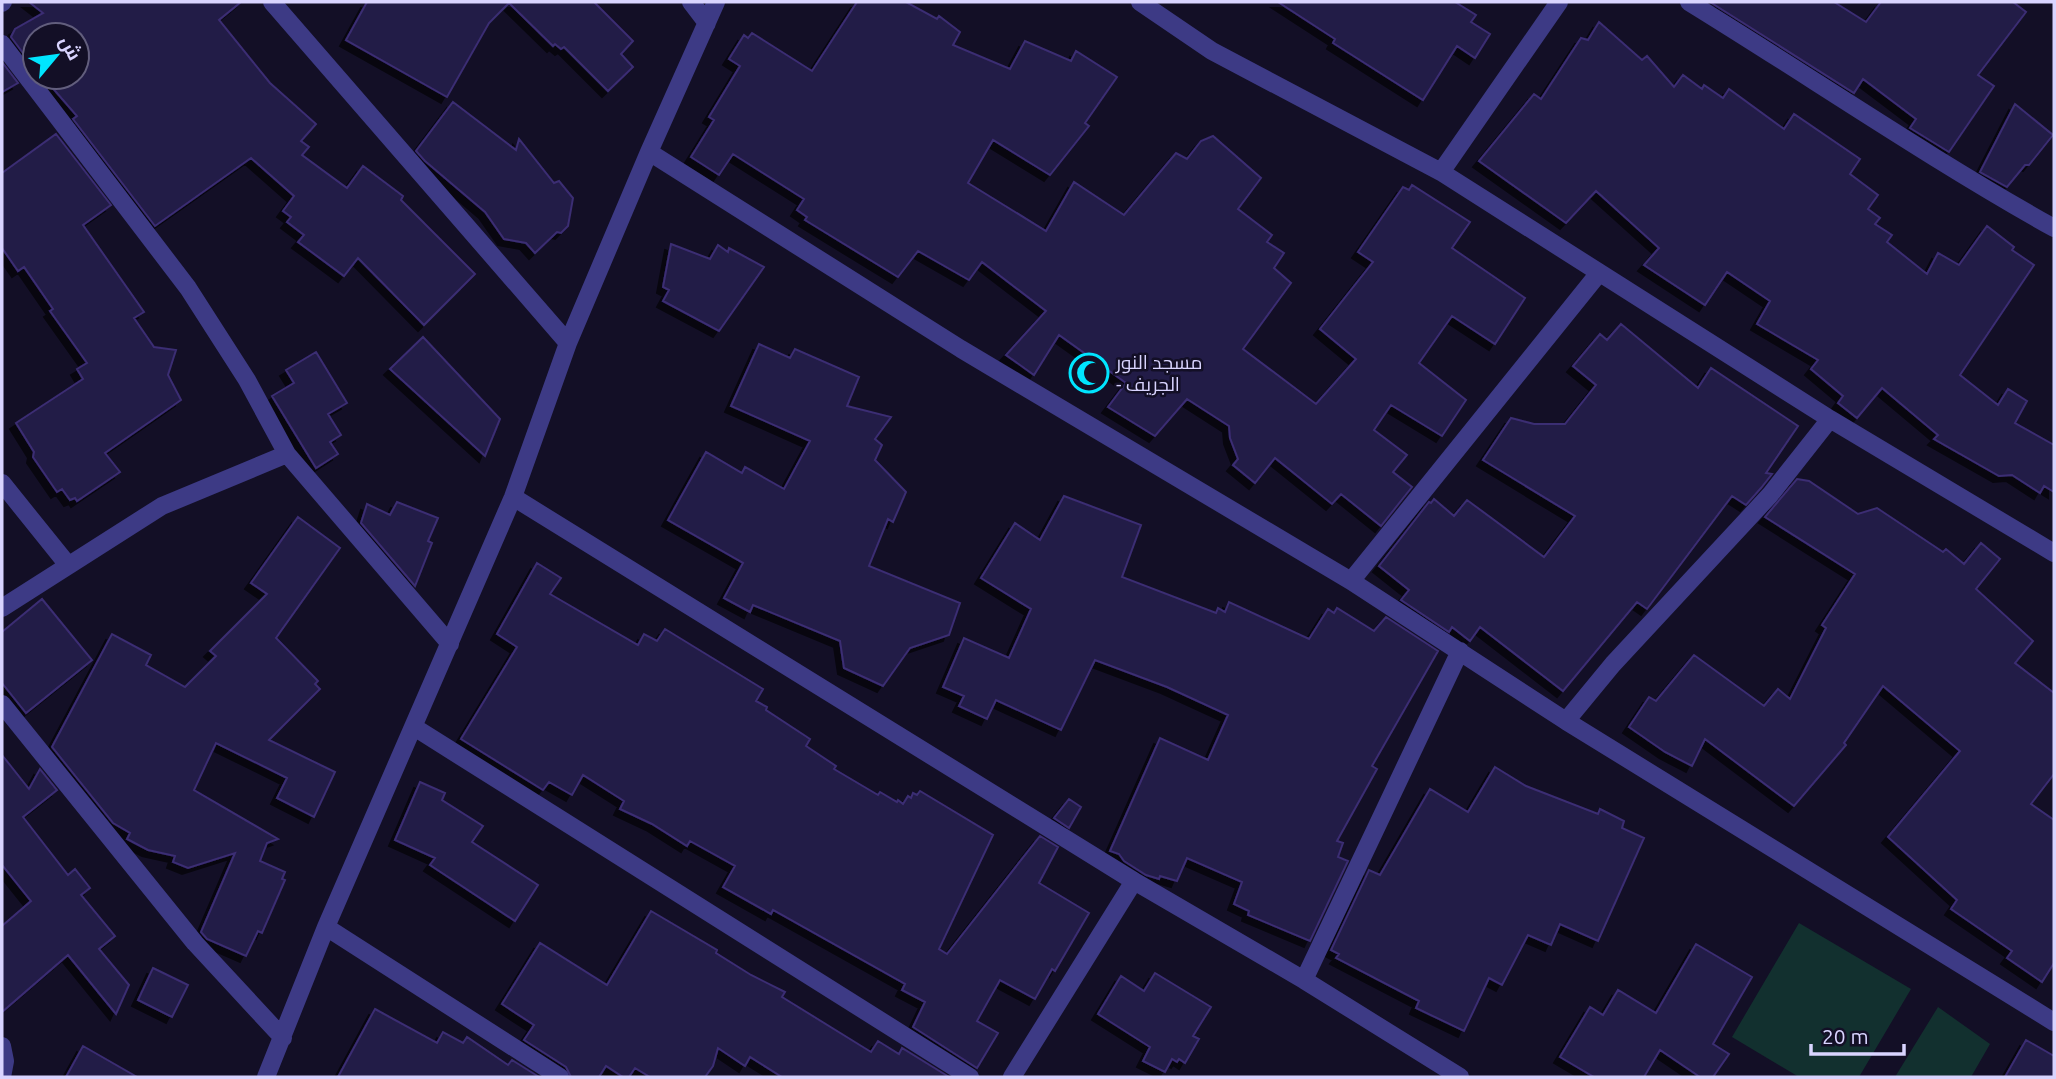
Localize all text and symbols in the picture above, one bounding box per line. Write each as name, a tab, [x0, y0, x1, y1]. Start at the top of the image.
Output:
north arrow	[21, 21, 91, 91]
text: ش	[54, 32, 86, 64]
place label: مسجد النور - الجريف	[1115, 351, 1202, 396]
mosque icon: مسجد النور - الجريف	[1068, 352, 1110, 394]
scale bar	[1811, 1012, 1904, 1056]
text: 20 m	[1822, 1024, 1869, 1048]

